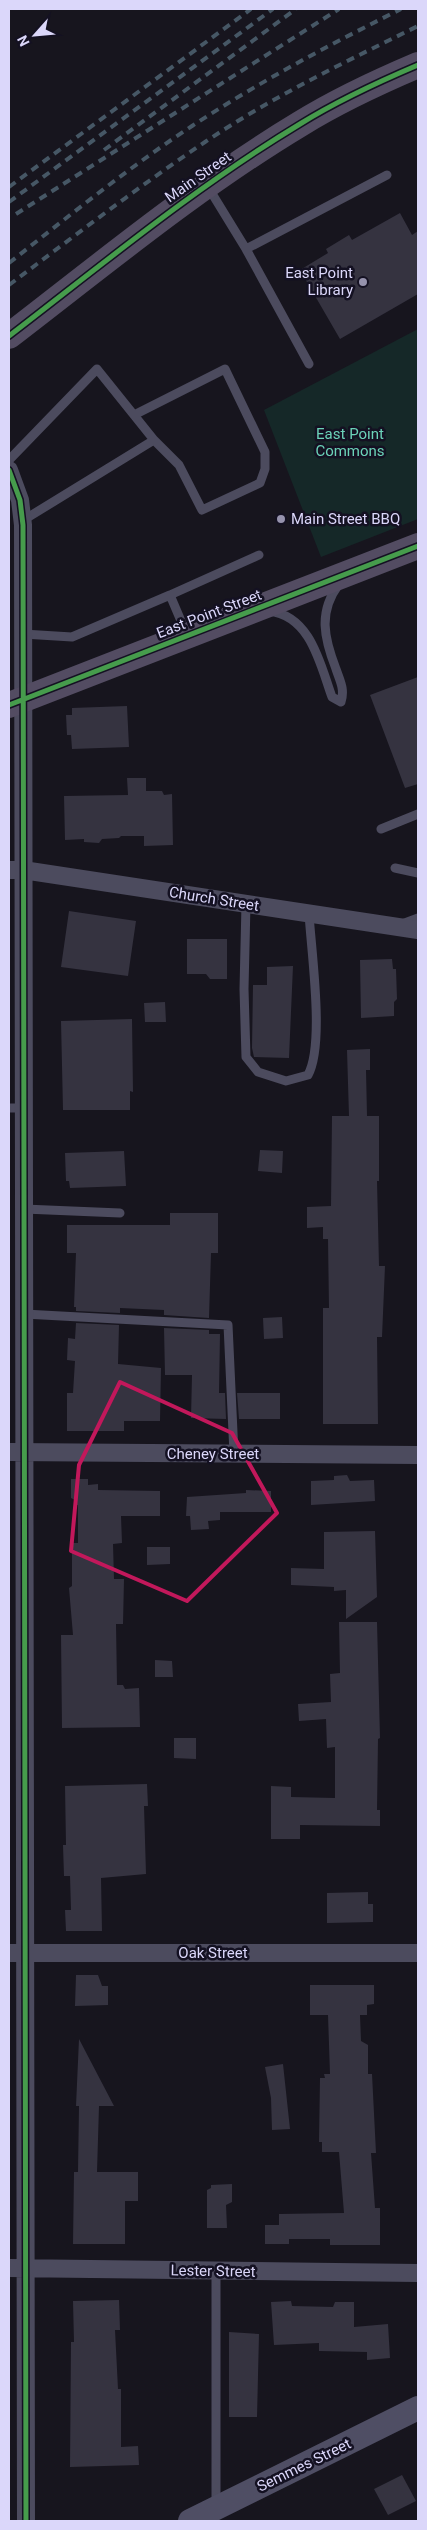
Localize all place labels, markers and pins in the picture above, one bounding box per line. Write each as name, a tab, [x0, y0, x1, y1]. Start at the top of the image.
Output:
place label: East Point Library	[285, 264, 353, 299]
marker: East Point Library	[357, 276, 369, 288]
place label: Main Street BBQ	[291, 510, 400, 528]
marker: Main Street BBQ	[275, 513, 287, 525]

